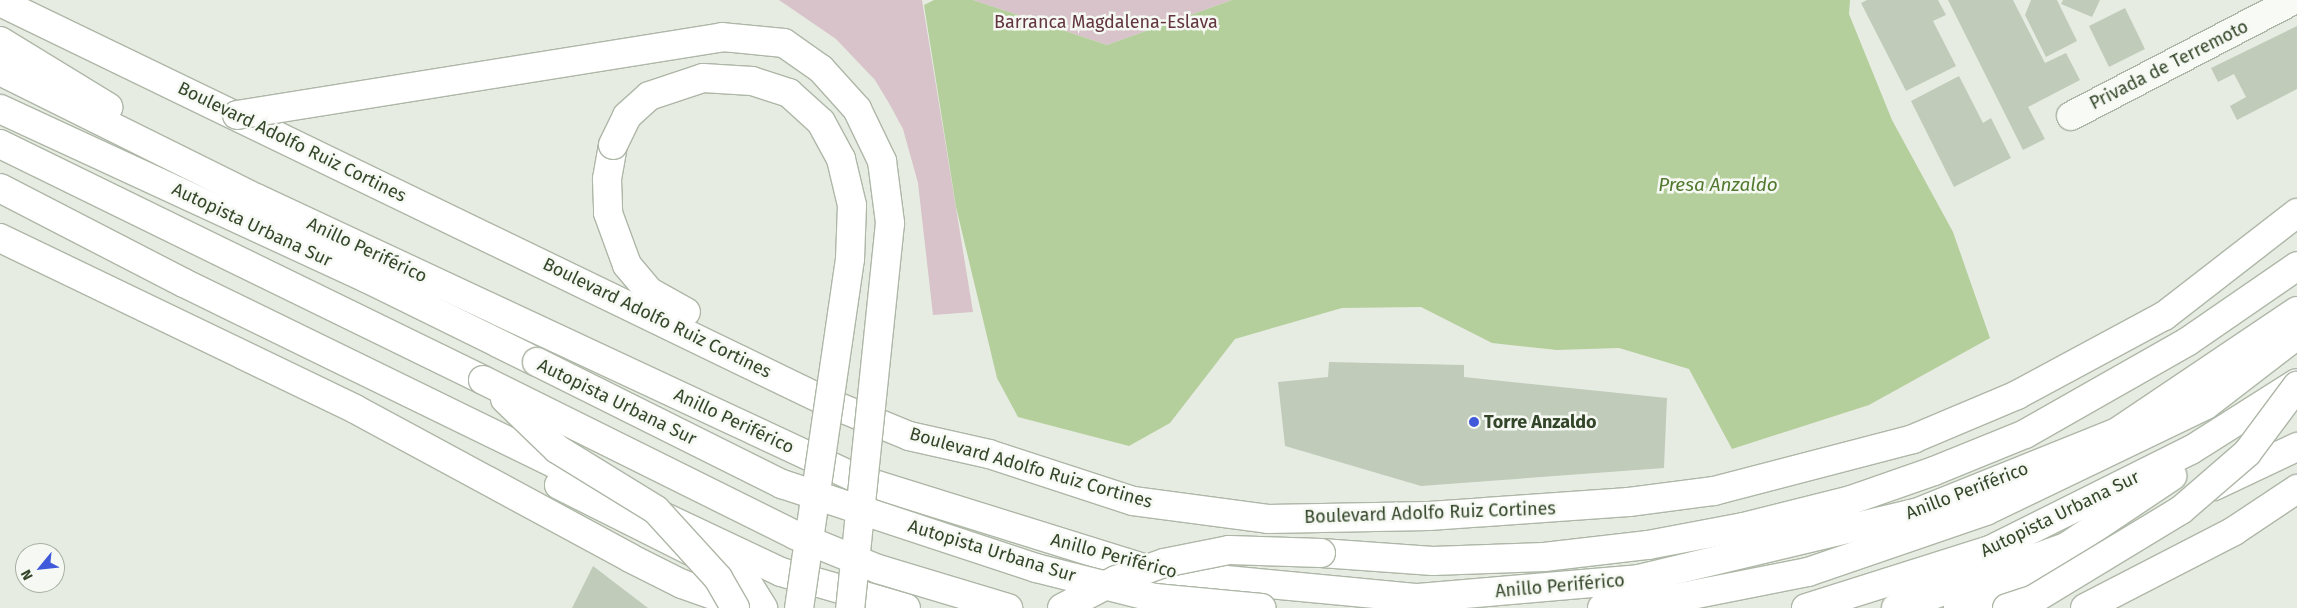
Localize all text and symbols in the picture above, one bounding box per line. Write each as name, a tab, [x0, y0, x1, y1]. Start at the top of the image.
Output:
park label: Barranca Magdalena-Eslava	[994, 11, 1218, 33]
street label: Privada de Terremoto	[2086, 16, 2252, 114]
street label: Boulevard Adolfo Ruiz Cortines	[174, 77, 410, 207]
water label: Presa Anzaldo	[1658, 174, 1778, 196]
street label: Autopista Urbana Sur	[169, 178, 335, 272]
street label: Anillo Periférico	[304, 213, 430, 287]
street label: Boulevard Adolfo Ruiz Cortines	[539, 253, 775, 383]
street label: Autopista Urbana Sur	[534, 354, 700, 450]
street label: Anillo Periférico	[671, 384, 797, 458]
place label: Torre Anzaldo	[1484, 411, 1597, 433]
marker: Torre Anzaldo	[1468, 416, 1480, 428]
street label: Boulevard Adolfo Ruiz Cortines	[907, 423, 1155, 513]
street label: Anillo Periférico	[1903, 458, 2031, 524]
street label: Autopista Urbana Sur	[1977, 466, 2143, 562]
street label: Boulevard Adolfo Ruiz Cortines	[1304, 498, 1556, 528]
street label: Autopista Urbana Sur	[906, 515, 1078, 587]
street label: Anillo Periférico	[1048, 529, 1180, 583]
north arrow	[15, 543, 65, 593]
text: N	[18, 567, 37, 583]
street label: Anillo Periférico	[1494, 570, 1626, 602]

